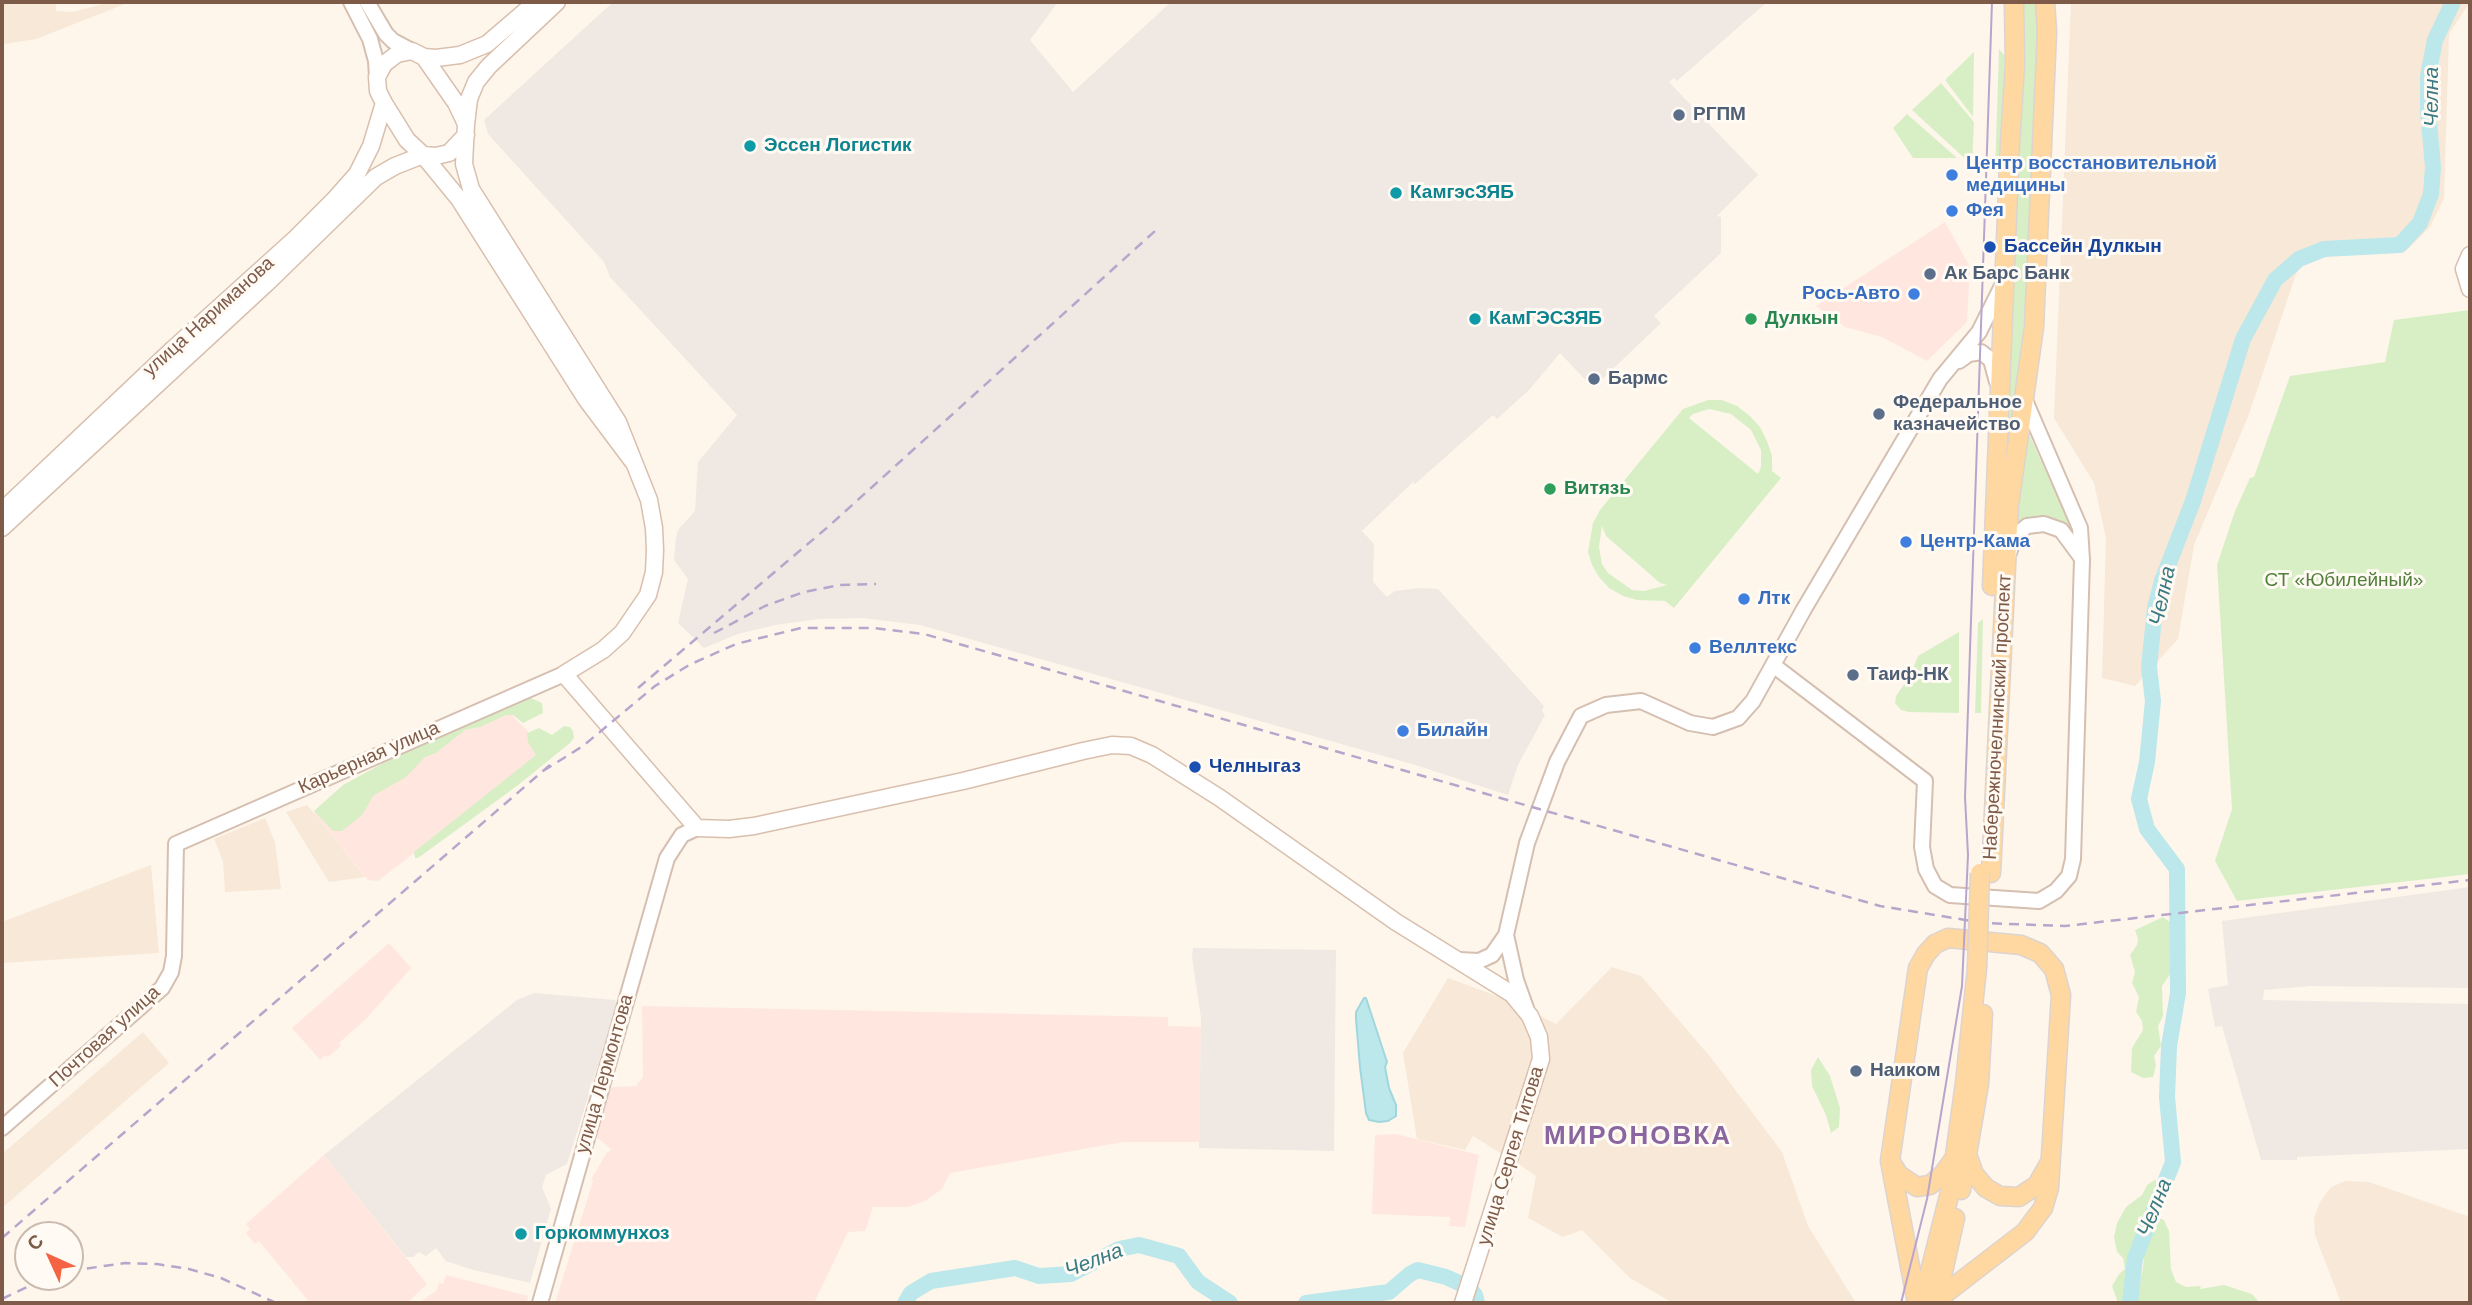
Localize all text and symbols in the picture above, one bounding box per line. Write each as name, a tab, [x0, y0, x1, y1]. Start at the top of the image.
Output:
water label: Челна	[2419, 67, 2445, 127]
place label: РГПМ	[1693, 104, 1746, 126]
marker: РГПМ	[1671, 107, 1687, 123]
place label: Эссен Логистик	[764, 135, 912, 157]
marker: Эссен Логистик	[742, 138, 758, 154]
place label: Центр восстановительной медицины	[1966, 153, 2217, 197]
marker: Центр восстановительной медицины	[1944, 167, 1960, 183]
place label: КамгэсЗЯБ	[1410, 182, 1514, 204]
marker: КамгэсЗЯБ	[1388, 185, 1404, 201]
place label: Фея	[1966, 200, 2004, 222]
marker: Фея	[1944, 203, 1960, 219]
place label: Бассейн Дулкын	[2004, 236, 2162, 258]
marker: Бассейн Дулкын	[1982, 239, 1998, 255]
street label: улица Нариманова	[139, 252, 279, 382]
place label: Ак Барс Банк	[1944, 263, 2069, 285]
marker: Ак Барс Банк	[1922, 266, 1938, 282]
place label: Рось-Авто	[1802, 283, 1900, 305]
marker: Рось-Авто	[1906, 286, 1922, 302]
place label: КамГЭСЗЯБ	[1489, 308, 1602, 330]
place label: Дулкын	[1765, 308, 1838, 330]
marker: КамГЭСЗЯБ	[1467, 311, 1483, 327]
marker: Дулкын	[1743, 311, 1759, 327]
place label: Бармс	[1608, 368, 1668, 390]
marker: Бармс	[1586, 371, 1602, 387]
place label: Федеральное казначейство	[1893, 392, 2022, 436]
marker: Федеральное казначейство	[1871, 406, 1887, 422]
place label: Витязь	[1564, 478, 1631, 500]
marker: Витязь	[1542, 481, 1558, 497]
place label: Центр-Кама	[1920, 531, 2030, 553]
marker: Центр-Кама	[1898, 534, 1914, 550]
water label: Челна	[2144, 564, 2182, 628]
park label: СТ «Юбилейный»	[2265, 570, 2423, 592]
street label: Набережночелнинский проспект	[1979, 574, 2017, 860]
place label: Лтк	[1758, 588, 1790, 610]
marker: Лтк	[1736, 591, 1752, 607]
place label: Веллтекс	[1709, 637, 1797, 659]
marker: Веллтекс	[1687, 640, 1703, 656]
place label: Таиф-НК	[1867, 664, 1949, 686]
marker: Таиф-НК	[1845, 667, 1861, 683]
street label: Карьерная улица	[295, 717, 443, 799]
place label: Билайн	[1417, 720, 1488, 742]
marker: Билайн	[1395, 723, 1411, 739]
place label: Челныгаз	[1209, 756, 1301, 778]
marker: Челныгаз	[1187, 759, 1203, 775]
street label: Почтовая улица	[45, 981, 165, 1093]
street label: улица Лермонтова	[571, 992, 639, 1156]
place label: Наиком	[1870, 1060, 1941, 1082]
marker: Наиком	[1848, 1063, 1864, 1079]
street label: улица Сергея Титова	[1473, 1064, 1549, 1248]
district label: МИРОНОВКА	[1545, 1121, 1731, 1153]
water label: Челна	[2132, 1175, 2178, 1241]
north arrow	[14, 1221, 84, 1291]
place label: Горкоммунхоз	[535, 1223, 669, 1245]
marker: Горкоммунхоз	[513, 1226, 529, 1242]
text: С	[23, 1230, 47, 1254]
water label: Челна	[1061, 1238, 1127, 1284]

